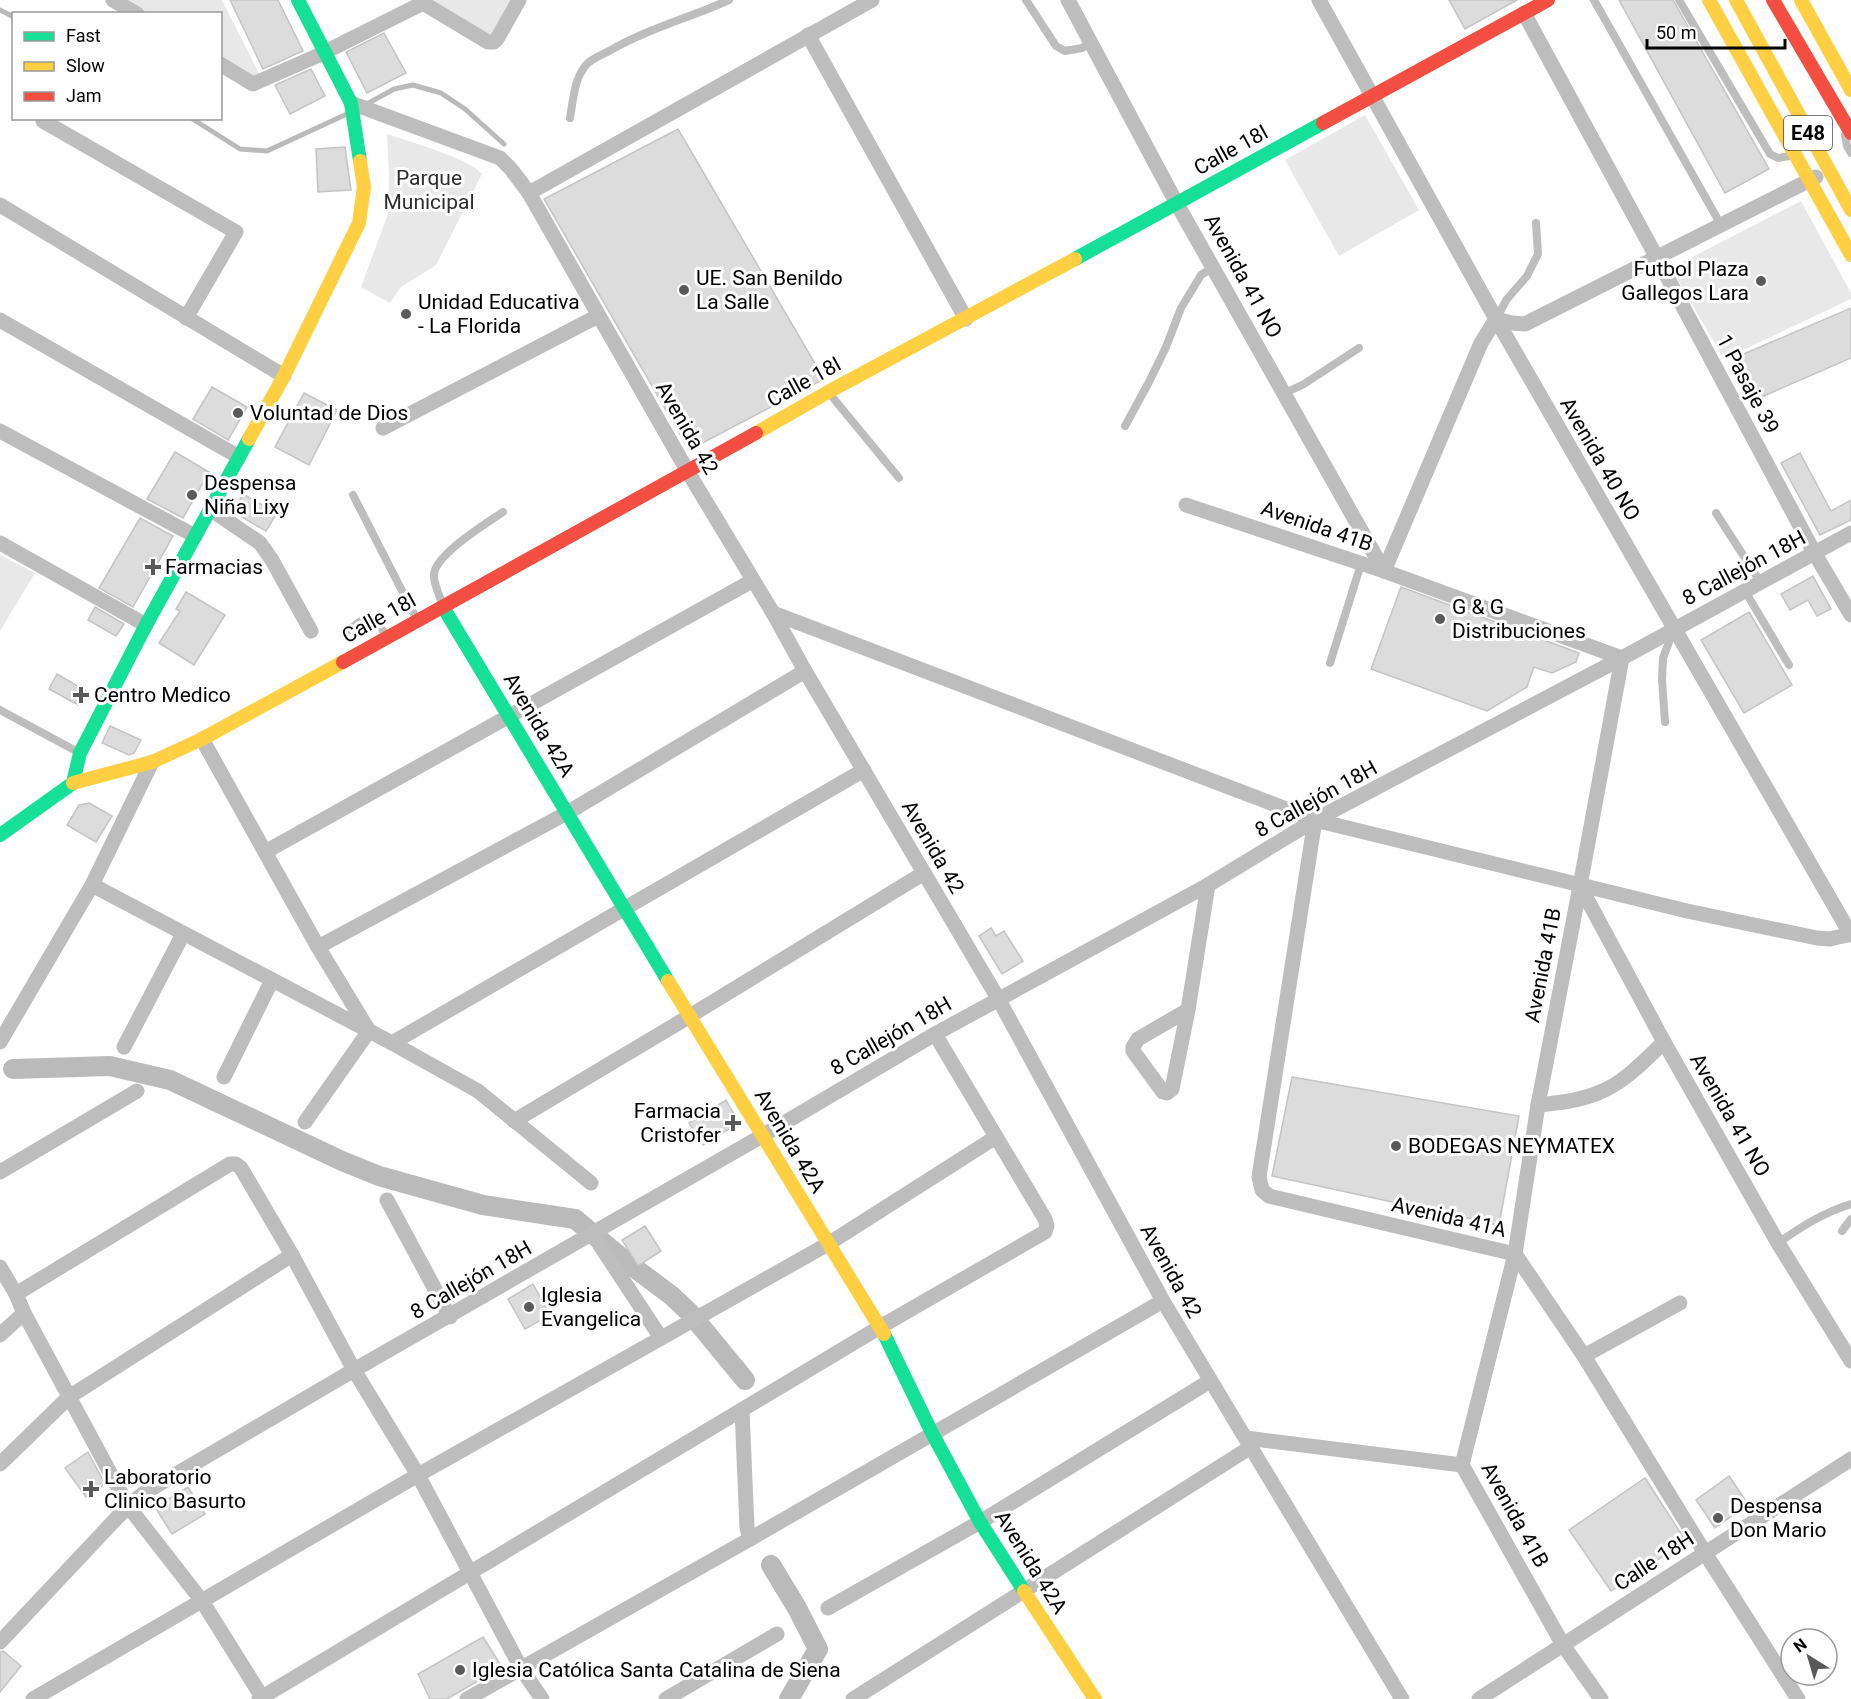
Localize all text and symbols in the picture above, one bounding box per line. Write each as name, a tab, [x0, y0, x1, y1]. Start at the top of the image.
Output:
legend	[12, 12, 222, 120]
scale bar	[1647, 12, 1785, 50]
text: 50 m	[1656, 22, 1696, 43]
text: Fast	[66, 25, 101, 46]
text: Slow	[66, 55, 105, 76]
text: Jam	[66, 85, 102, 106]
road number: E48	[1784, 116, 1832, 150]
street label: Calle 18I	[1190, 120, 1272, 180]
park label: Parque Municipal	[383, 166, 475, 214]
street label: Avenida 41 NO	[1199, 210, 1287, 342]
place label: Futbol Plaza Gallegos Lara	[1621, 257, 1749, 305]
place label: UE. San Benildo La Salle	[696, 266, 843, 314]
marker: Futbol Plaza Gallegos Lara	[1754, 274, 1768, 288]
marker: UE. San Benildo La Salle	[677, 283, 691, 297]
place label: Unidad Educativa - La Florida	[418, 290, 580, 338]
marker: Unidad Educativa - La Florida	[399, 307, 413, 321]
street label: 1 Pasaje 39	[1712, 330, 1784, 438]
street label: Calle 18I	[763, 352, 845, 412]
street label: Avenida 42	[651, 377, 723, 479]
street label: Avenida 40 NO	[1555, 393, 1645, 525]
place label: Voluntad de Dios	[250, 401, 408, 425]
marker: Voluntad de Dios	[231, 406, 245, 420]
place label: Despensa Niña Lixy	[204, 471, 297, 519]
marker: Despensa Niña Lixy	[185, 488, 199, 502]
street label: Avenida 41B	[1258, 496, 1376, 556]
street label: 8 Callejón 18H	[1678, 526, 1810, 610]
place label: Farmacias	[165, 555, 263, 579]
marker: Farmacias	[146, 560, 160, 574]
street label: Calle 18I	[338, 588, 420, 648]
place label: G & G Distribuciones	[1452, 595, 1586, 643]
marker: G & G Distribuciones	[1433, 612, 1447, 626]
street label: Avenida 42A	[499, 669, 580, 782]
place label: Centro Medico	[94, 683, 231, 707]
marker: Centro Medico	[72, 686, 90, 704]
street label: 8 Callejón 18H	[1251, 756, 1381, 842]
street label: Avenida 42	[897, 796, 969, 898]
street label: Avenida 41B	[1520, 906, 1566, 1024]
street label: 8 Callejón 18H	[826, 992, 956, 1080]
street label: Avenida 41 NO	[1685, 1049, 1775, 1181]
street label: Avenida 42A	[750, 1085, 831, 1198]
place label: Farmacia Cristofer	[634, 1099, 721, 1147]
marker: Farmacia Cristofer	[726, 1116, 740, 1130]
place label: BODEGAS NEYMATEX	[1408, 1134, 1615, 1158]
marker: BODEGAS NEYMATEX	[1389, 1139, 1403, 1153]
street label: Avenida 41A	[1389, 1192, 1509, 1242]
street label: Avenida 42	[1135, 1220, 1207, 1322]
street label: 8 Callejón 18H	[406, 1236, 536, 1324]
place label: Iglesia Evangelica	[541, 1283, 641, 1331]
marker: Iglesia Evangelica	[522, 1300, 536, 1314]
street label: Avenida 41B	[1476, 1458, 1554, 1572]
place label: Laboratorio Clinico Basurto	[104, 1465, 246, 1513]
marker: Laboratorio Clinico Basurto	[82, 1480, 100, 1498]
place label: Despensa Don Mario	[1730, 1494, 1827, 1542]
street label: Avenida 42A	[990, 1506, 1072, 1618]
marker: Despensa Don Mario	[1711, 1511, 1725, 1525]
street label: Calle 18H	[1610, 1526, 1698, 1596]
north arrow	[1779, 1627, 1839, 1687]
text: N	[1790, 1634, 1811, 1656]
place label: Iglesia Católica Santa Catalina de Siena	[472, 1658, 841, 1682]
marker: Iglesia Católica Santa Catalina de Siena	[453, 1663, 467, 1677]

